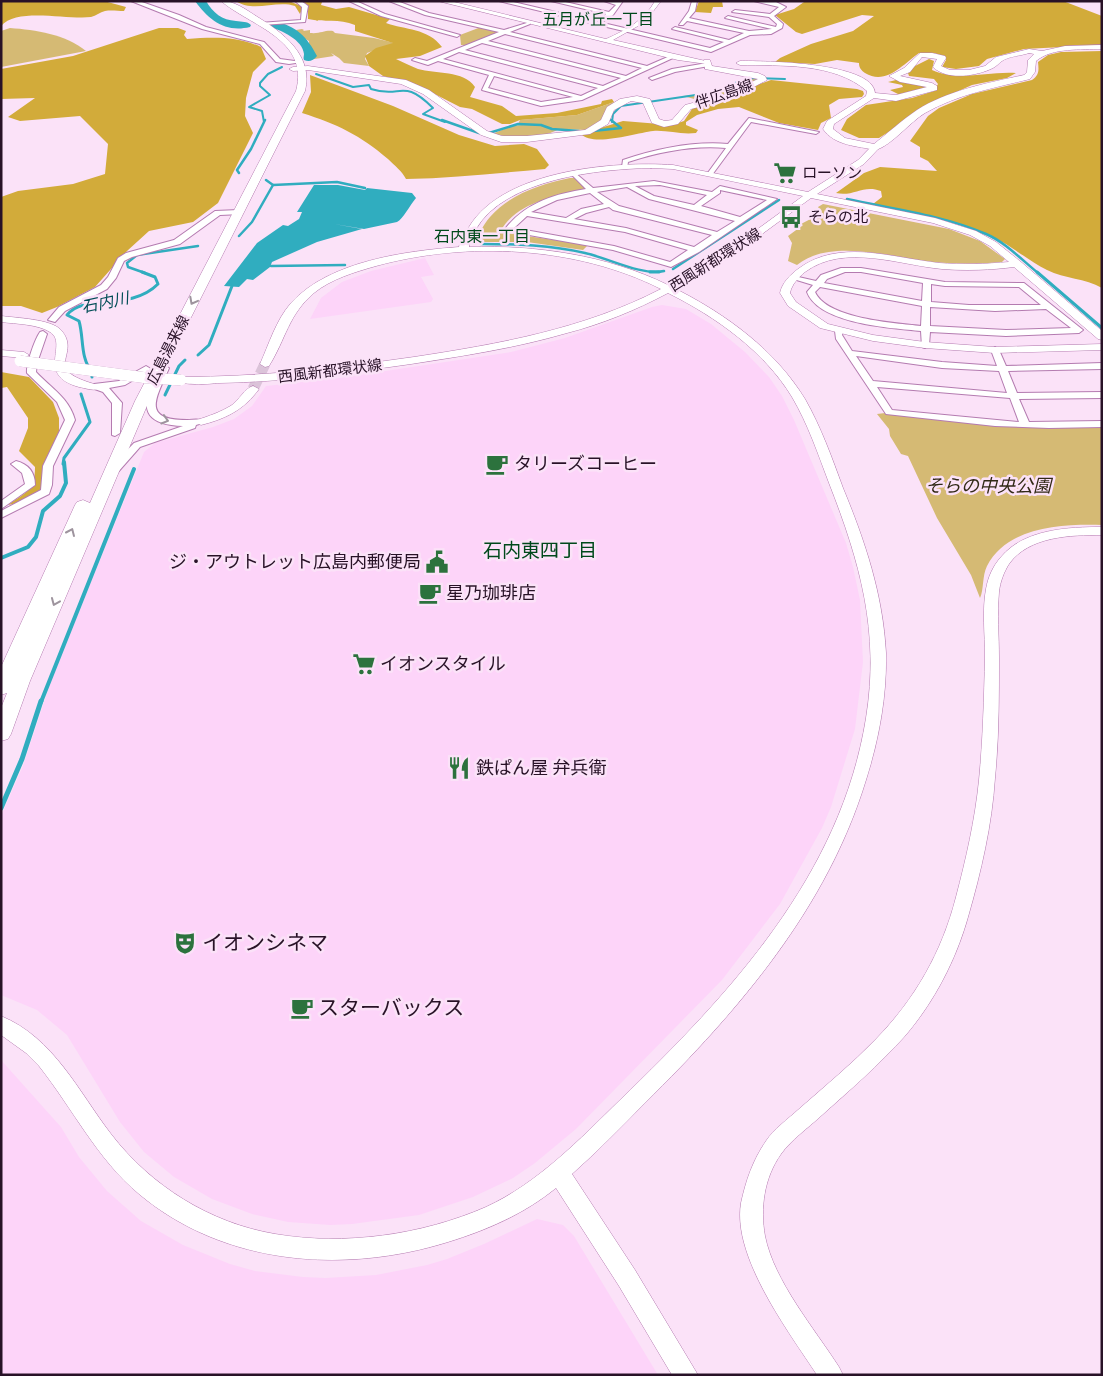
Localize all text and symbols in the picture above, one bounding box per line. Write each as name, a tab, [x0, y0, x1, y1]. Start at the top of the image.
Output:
district label: 五月が丘一丁目	[542, 8, 654, 32]
street label: 伴広島線	[692, 74, 756, 115]
supermarket icon: ローソン	[772, 160, 798, 186]
place label: ローソン	[802, 162, 862, 185]
bus stop icon: そらの北	[778, 204, 804, 230]
place label: そらの北	[808, 206, 868, 229]
street label: 西風新都環状線	[665, 223, 766, 298]
district label: 石内東一丁目	[434, 225, 530, 249]
water label: 石内川	[79, 286, 133, 320]
one-way arrow	[189, 296, 199, 305]
street label: 広島湯来線	[141, 312, 196, 389]
street label: 西風新都環状線	[277, 354, 384, 389]
one-way arrow	[161, 414, 169, 424]
cafe icon: タリーズコーヒー	[484, 451, 510, 477]
place label: タリーズコーヒー	[514, 451, 657, 478]
park label: そらの中央公園	[925, 473, 1054, 500]
one-way arrow	[64, 528, 75, 537]
district label: 石内東四丁目	[483, 537, 597, 566]
place label: ジ・アウトレット広島内郵便局	[169, 549, 421, 576]
public building icon: ジ・アウトレット広島内郵便局	[424, 549, 450, 575]
cafe icon: 星乃珈琲店	[417, 580, 443, 606]
place label: 星乃珈琲店	[446, 580, 536, 607]
one-way arrow	[50, 597, 61, 606]
supermarket icon: イオンスタイル	[351, 651, 377, 677]
place label: イオンスタイル	[380, 651, 506, 678]
restaurant icon: 鉄ぱん屋 弁兵衛	[446, 755, 472, 781]
place label: 鉄ぱん屋 弁兵衛	[476, 755, 607, 782]
place label: イオンシネマ	[202, 928, 328, 960]
theatre icon: イオンシネマ	[172, 930, 198, 956]
place label: スターバックス	[318, 993, 464, 1025]
cafe icon: スターバックス	[289, 995, 315, 1021]

